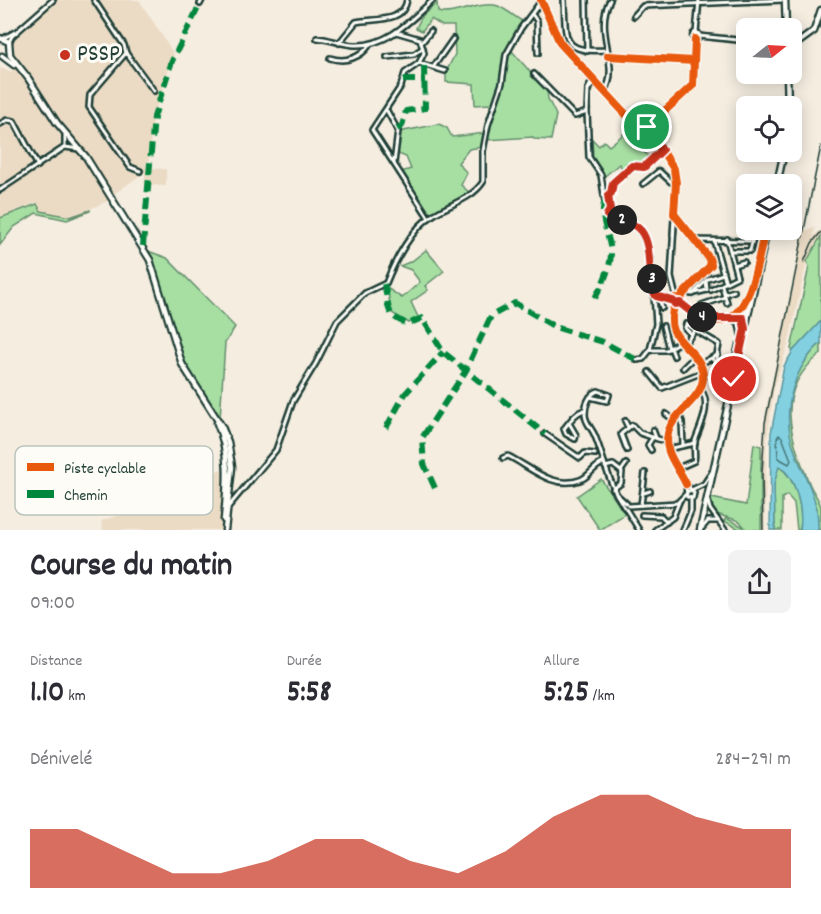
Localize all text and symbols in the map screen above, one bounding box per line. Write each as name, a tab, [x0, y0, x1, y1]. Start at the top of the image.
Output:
north arrow	[736, 18, 802, 84]
map controls	[736, 18, 802, 240]
place label: PSSP	[77, 38, 120, 72]
marker: PSSP	[58, 48, 72, 62]
button: locate	[736, 96, 802, 162]
pin	[621, 101, 672, 152]
icon: arrive	[630, 110, 663, 143]
button: layers	[736, 174, 802, 240]
pin: 2	[607, 205, 637, 235]
text: 2	[619, 208, 626, 231]
pin: 3	[637, 264, 667, 294]
text: 3	[648, 267, 656, 290]
pin: 4	[687, 302, 717, 332]
text: 4	[699, 305, 705, 328]
pin	[708, 353, 759, 404]
icon: check	[717, 362, 750, 395]
legend	[15, 446, 213, 515]
text: Piste cyclable	[64, 458, 146, 481]
text: Chemin	[64, 485, 108, 508]
text: Course du matin	[30, 544, 232, 591]
button: share	[728, 550, 791, 613]
text: 09:00	[30, 590, 75, 618]
text: Distance	[30, 650, 82, 673]
text: Durée	[287, 650, 322, 673]
text: Allure	[543, 650, 580, 673]
text: 1.10	[30, 673, 64, 716]
text: 5:58	[287, 673, 331, 716]
text: 5:25	[543, 673, 589, 716]
text: km	[64, 685, 86, 708]
text: /km	[589, 685, 615, 708]
text: Dénivelé	[30, 746, 92, 774]
text: 284–291 m	[715, 746, 791, 774]

